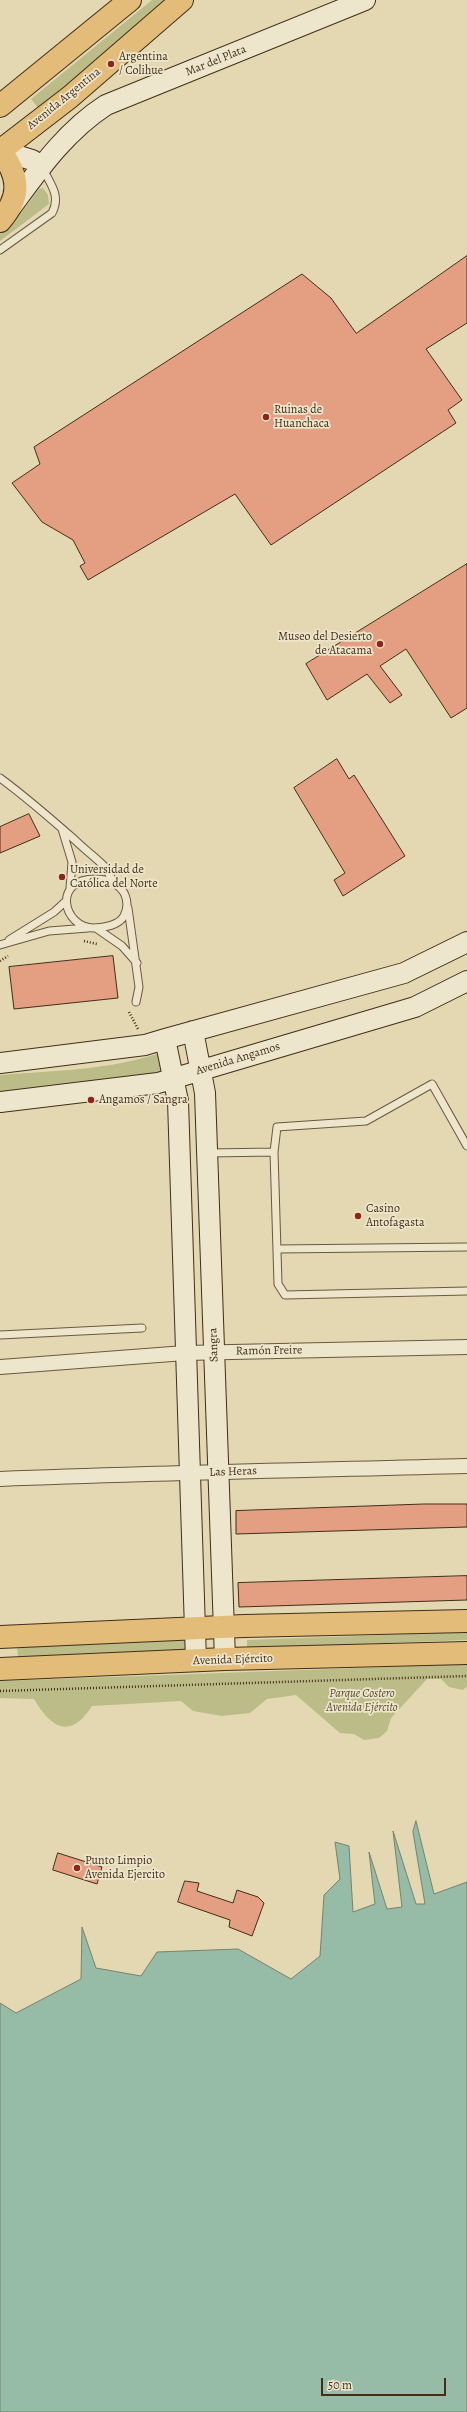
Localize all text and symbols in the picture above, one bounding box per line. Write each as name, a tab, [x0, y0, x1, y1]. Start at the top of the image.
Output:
street label: Mar del Plata	[183, 42, 249, 80]
place label: Argentina / Colihue	[119, 50, 168, 78]
marker: Argentina / Colihue	[106, 59, 116, 69]
street label: Avenida Argentina	[24, 65, 104, 133]
place label: Ruinas de Huanchaca	[274, 403, 329, 431]
marker: Ruinas de Huanchaca	[261, 412, 271, 422]
place label: Museo del Desierto de Atacama	[278, 630, 372, 658]
marker: Museo del Desierto de Atacama	[375, 639, 385, 649]
place label: Universidad de Católica del Norte	[70, 863, 158, 891]
marker: Universidad de Católica del Norte	[57, 872, 67, 882]
street label: Avenida Angamos	[194, 1039, 282, 1079]
place label: Angamos / Sangra	[99, 1093, 188, 1107]
marker: Angamos / Sangra	[86, 1095, 96, 1105]
place label: Casino Antofagasta	[366, 1202, 425, 1230]
marker: Casino Antofagasta	[353, 1211, 363, 1221]
street label: Sangra	[206, 1328, 222, 1362]
street label: Ramón Freire	[236, 1343, 302, 1359]
street label: Las Heras	[209, 1464, 257, 1480]
street label: Avenida Ejército	[193, 1651, 273, 1669]
park label: Parque Costero Avenida Ejército	[326, 1687, 398, 1715]
place label: Punto Limpio Avenida Ejercito	[85, 1854, 165, 1882]
marker: Punto Limpio Avenida Ejercito	[72, 1863, 82, 1873]
scale bar	[323, 2370, 448, 2396]
text: 50 m	[328, 2377, 352, 2393]

